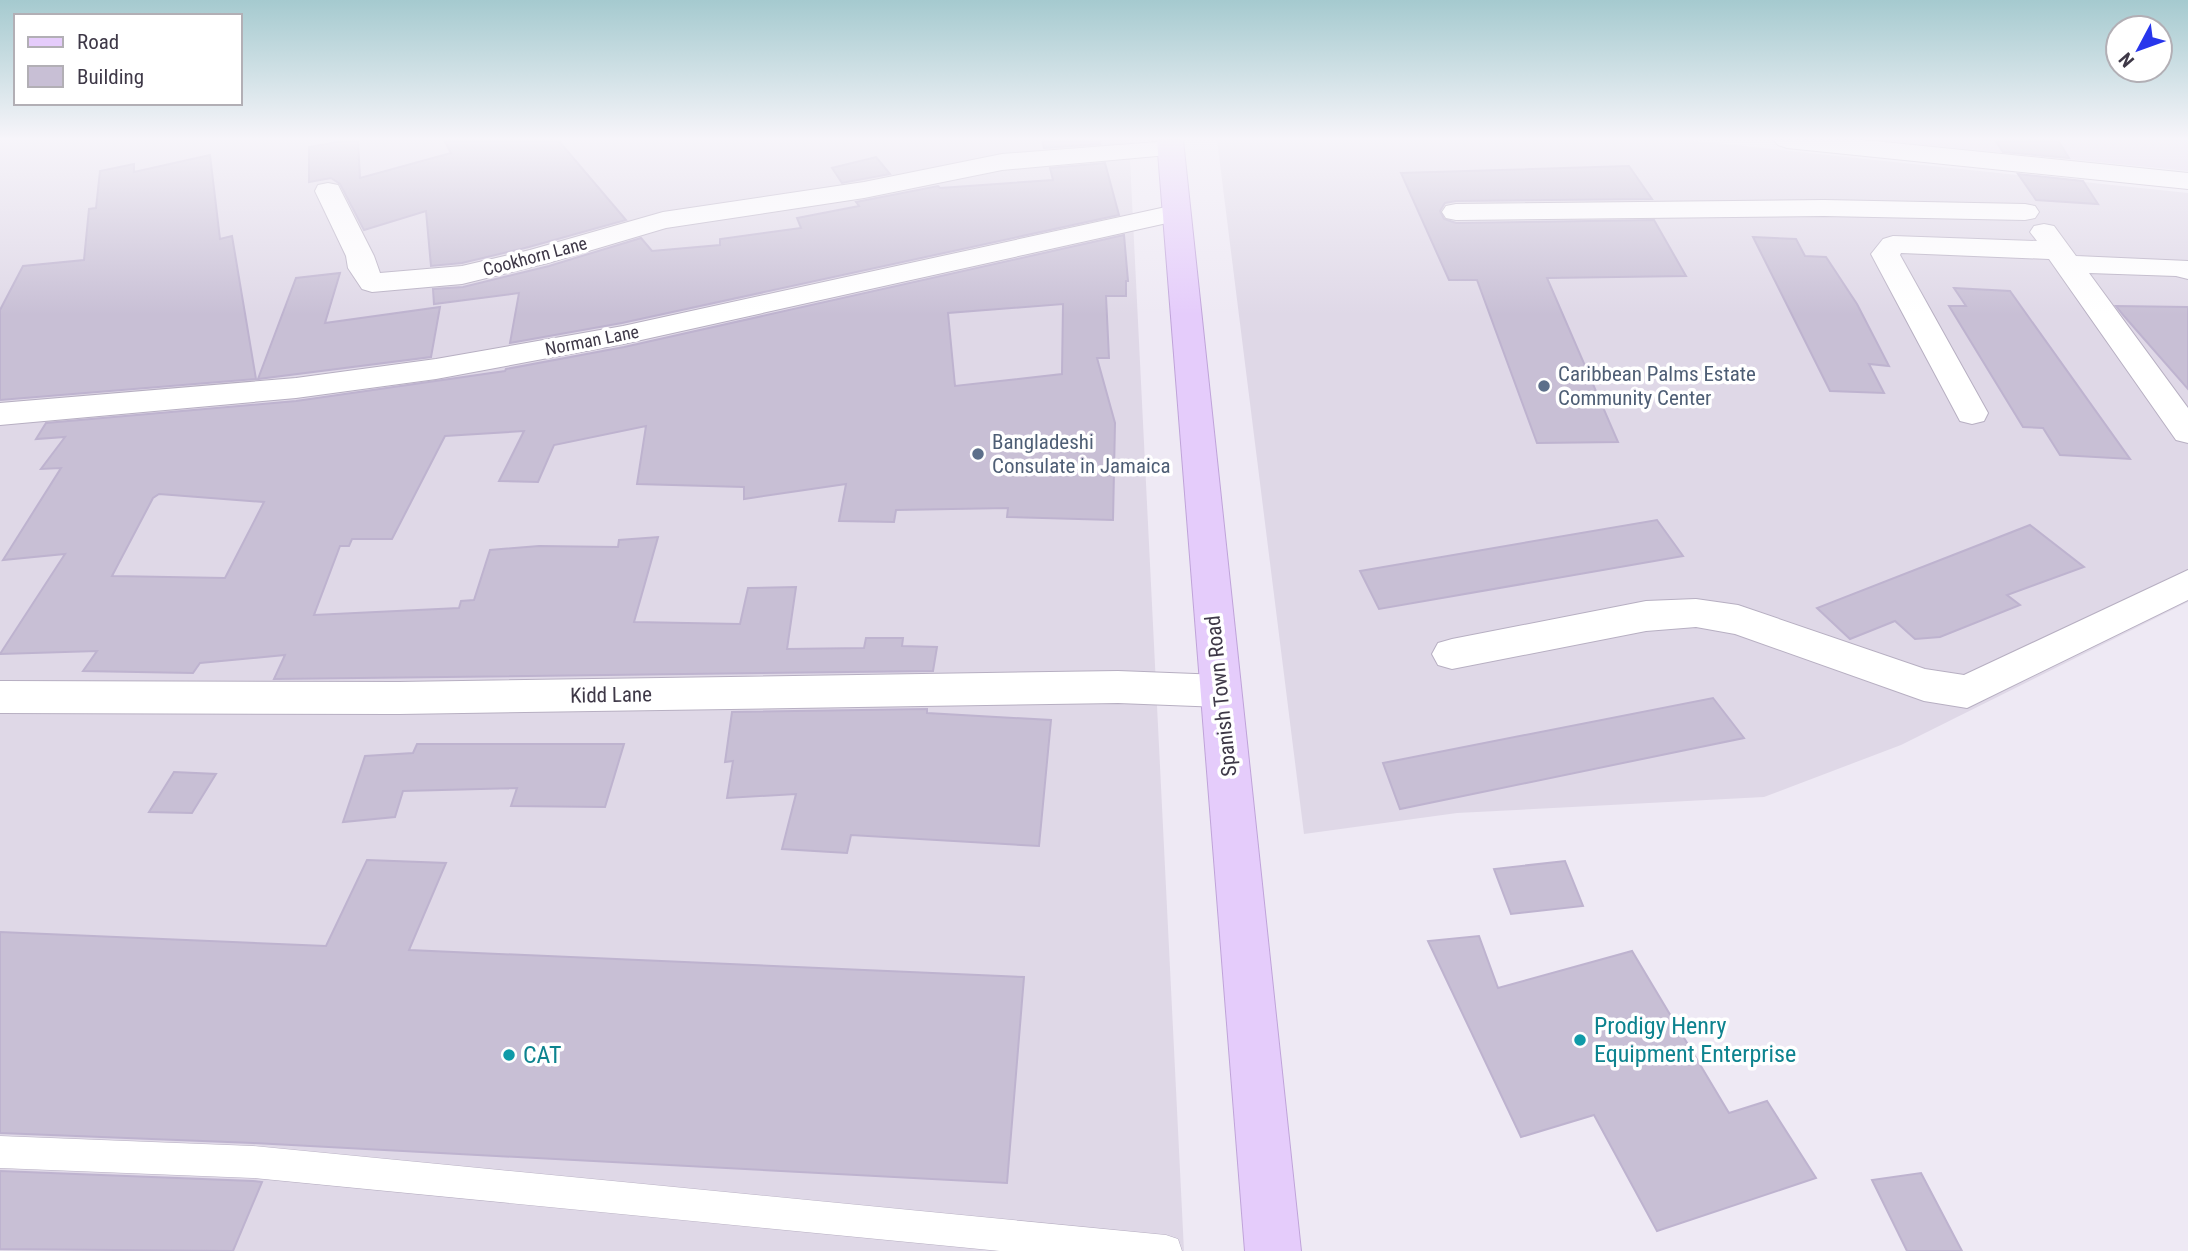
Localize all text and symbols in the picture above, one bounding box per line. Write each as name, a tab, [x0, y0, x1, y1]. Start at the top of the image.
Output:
legend	[14, 14, 242, 105]
north arrow	[2104, 14, 2174, 84]
text: Road	[77, 30, 119, 54]
text: N	[2114, 48, 2139, 72]
text: Building	[77, 65, 144, 89]
street label: Cookhorn Lane	[481, 232, 589, 280]
street label: Norman Lane	[543, 321, 641, 359]
place label: Caribbean Palms Estate Community Center	[1558, 362, 1756, 410]
marker: Caribbean Palms Estate Community Center	[1536, 378, 1552, 394]
place label: Bangladeshi Consulate in Jamaica	[992, 430, 1171, 478]
marker: Bangladeshi Consulate in Jamaica	[970, 446, 986, 462]
street label: Spanish Town Road	[1201, 614, 1241, 778]
street label: Kidd Lane	[570, 682, 652, 708]
place label: Prodigy Henry Equipment Enterprise	[1594, 1012, 1796, 1068]
marker: Prodigy Henry Equipment Enterprise	[1572, 1032, 1588, 1048]
place label: CAT	[523, 1041, 561, 1069]
marker: CAT	[501, 1047, 517, 1063]

